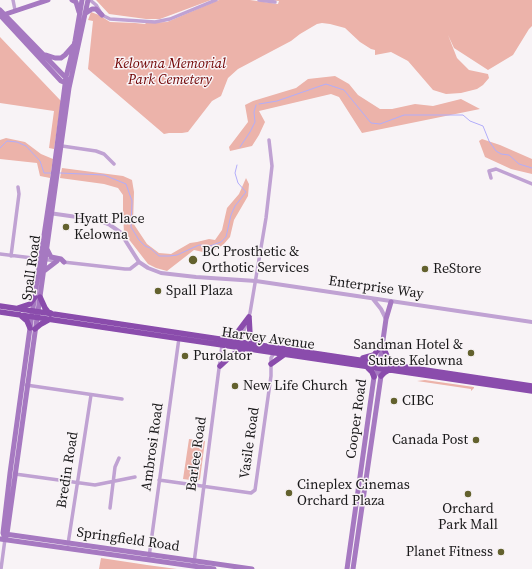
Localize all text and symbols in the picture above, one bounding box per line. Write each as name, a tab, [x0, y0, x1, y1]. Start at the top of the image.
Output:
park label: Kelowna Memorial Park Cemetery	[114, 56, 226, 88]
place label: Hyatt Place Kelowna	[74, 211, 145, 244]
marker: Hyatt Place Kelowna	[61, 222, 71, 232]
street label: Spall Road	[19, 234, 45, 302]
place label: BC Prosthetic & Orthotic Services	[202, 244, 309, 276]
marker: BC Prosthetic & Orthotic Services	[187, 254, 199, 266]
place label: ReStore	[433, 261, 481, 277]
marker: ReStore	[420, 264, 430, 274]
street label: Enterprise Way	[327, 273, 425, 303]
place label: Spall Plaza	[166, 283, 233, 299]
marker: Spall Plaza	[153, 286, 163, 296]
street label: Harvey Avenue	[220, 324, 316, 354]
place label: Sandman Hotel & Suites Kelowna	[354, 337, 463, 370]
place label: Purolator	[193, 348, 252, 364]
marker: Sandman Hotel & Suites Kelowna	[466, 348, 476, 358]
marker: Purolator	[180, 351, 190, 361]
place label: New Life Church	[243, 378, 348, 394]
street label: Cooper Road	[343, 378, 371, 460]
marker: New Life Church	[230, 381, 240, 391]
place label: CIBC	[402, 393, 434, 409]
marker: CIBC	[389, 396, 399, 406]
street label: Ambrosi Road	[139, 402, 167, 492]
street label: Vasile Road	[237, 406, 263, 480]
street label: Barlee Road	[183, 416, 211, 492]
street label: Bredin Road	[54, 431, 82, 509]
place label: Canada Post	[392, 432, 468, 448]
marker: Canada Post	[471, 435, 481, 445]
place label: Cineplex Cinemas Orchard Plaza	[297, 477, 410, 510]
marker: Cineplex Cinemas Orchard Plaza	[284, 488, 294, 498]
marker: Orchard Park Mall	[463, 489, 473, 499]
place label: Orchard Park Mall	[438, 501, 498, 534]
street label: Springfield Road	[76, 524, 180, 556]
place label: Planet Fitness	[406, 544, 493, 560]
marker: Planet Fitness	[496, 547, 506, 557]

